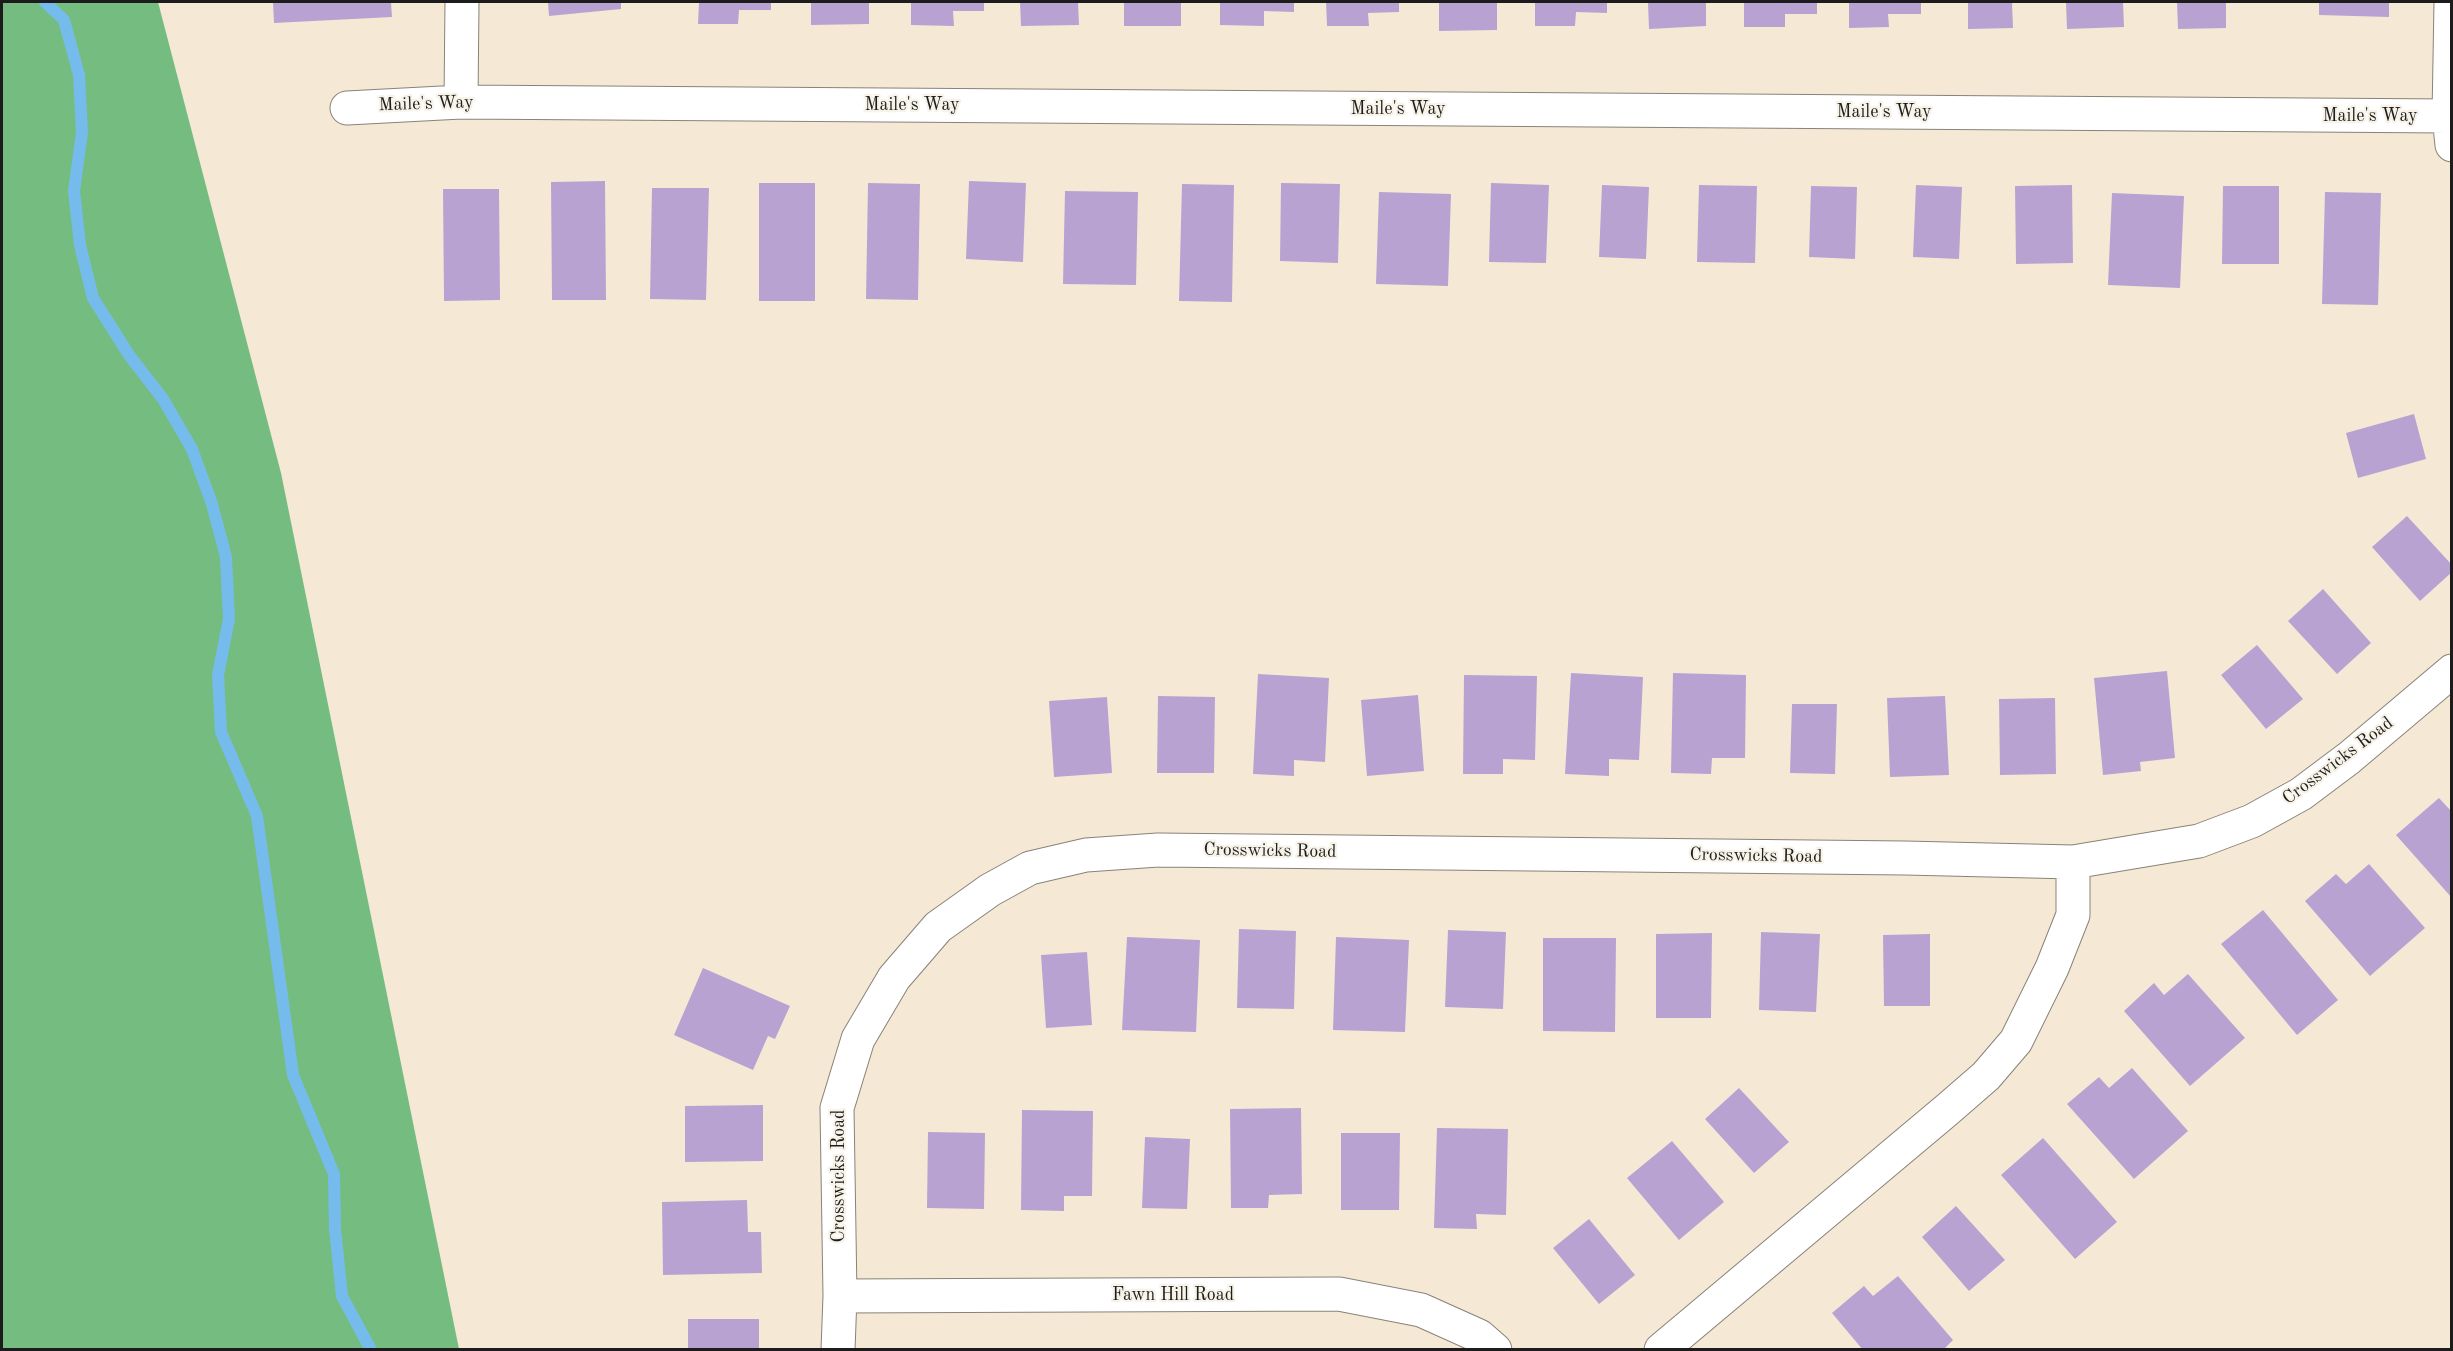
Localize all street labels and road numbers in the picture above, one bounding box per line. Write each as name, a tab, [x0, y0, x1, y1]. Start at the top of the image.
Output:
street label: Maile's Way	[378, 92, 474, 116]
street label: Maile's Way	[864, 94, 960, 116]
street label: Maile's Way	[1350, 98, 1446, 120]
street label: Maile's Way	[1836, 101, 1932, 123]
street label: Maile's Way	[2322, 105, 2418, 127]
street label: Crosswicks Road	[2278, 712, 2398, 810]
street label: Crosswicks Road	[1203, 839, 1337, 863]
street label: Crosswicks Road	[1689, 844, 1823, 868]
street label: Crosswicks Road	[828, 1110, 850, 1242]
street label: Fawn Hill Road	[1112, 1284, 1234, 1306]

